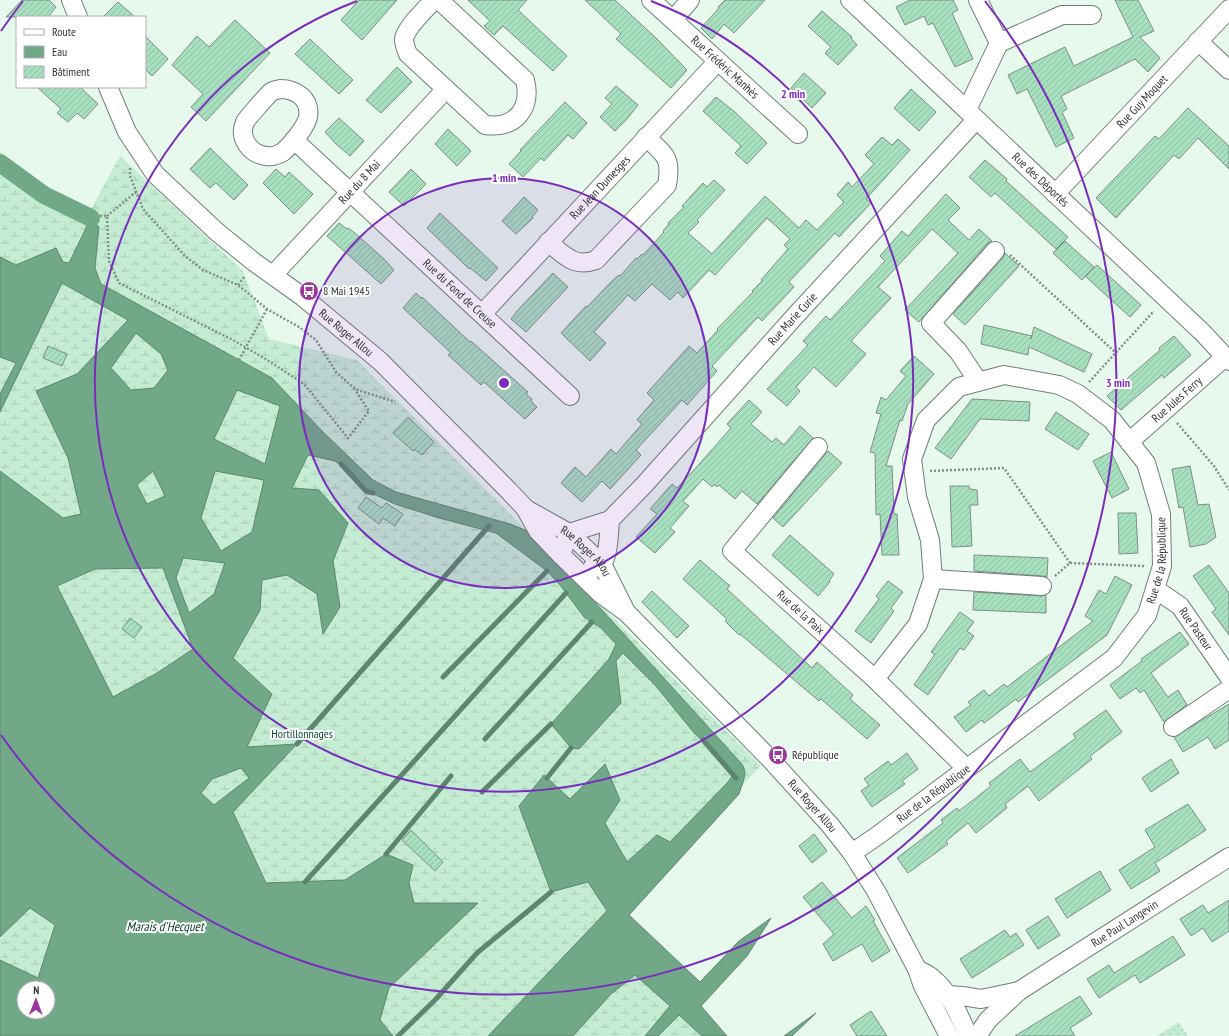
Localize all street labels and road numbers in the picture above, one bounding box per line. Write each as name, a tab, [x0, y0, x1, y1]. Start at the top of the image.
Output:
street label: Rue Frédéric Manhès	[688, 32, 762, 102]
street label: Rue Guy Moquet	[1113, 71, 1171, 131]
street label: Rue des Déportés	[1009, 149, 1073, 210]
street label: Rue Jean Dumesges	[566, 152, 633, 222]
street label: Rue du 8 Mai	[335, 157, 383, 207]
street label: Rue du Fond de Creuse	[420, 255, 500, 331]
street label: Rue Marie Curie	[765, 289, 820, 348]
street label: Rue Roger Allou	[316, 305, 377, 359]
street label: Rue Jules Ferry	[1148, 373, 1205, 425]
street label: Rue de la République	[1143, 517, 1169, 605]
street label: Rue Roger Allou	[558, 522, 615, 578]
street label: Rue de la Paix	[774, 587, 828, 637]
street label: Rue Pasteur	[1176, 604, 1217, 654]
street label: Rue de la République	[894, 761, 973, 826]
street label: Rue Roger Allou	[785, 776, 841, 835]
street label: Rue Paul Langevin	[1088, 896, 1160, 950]

